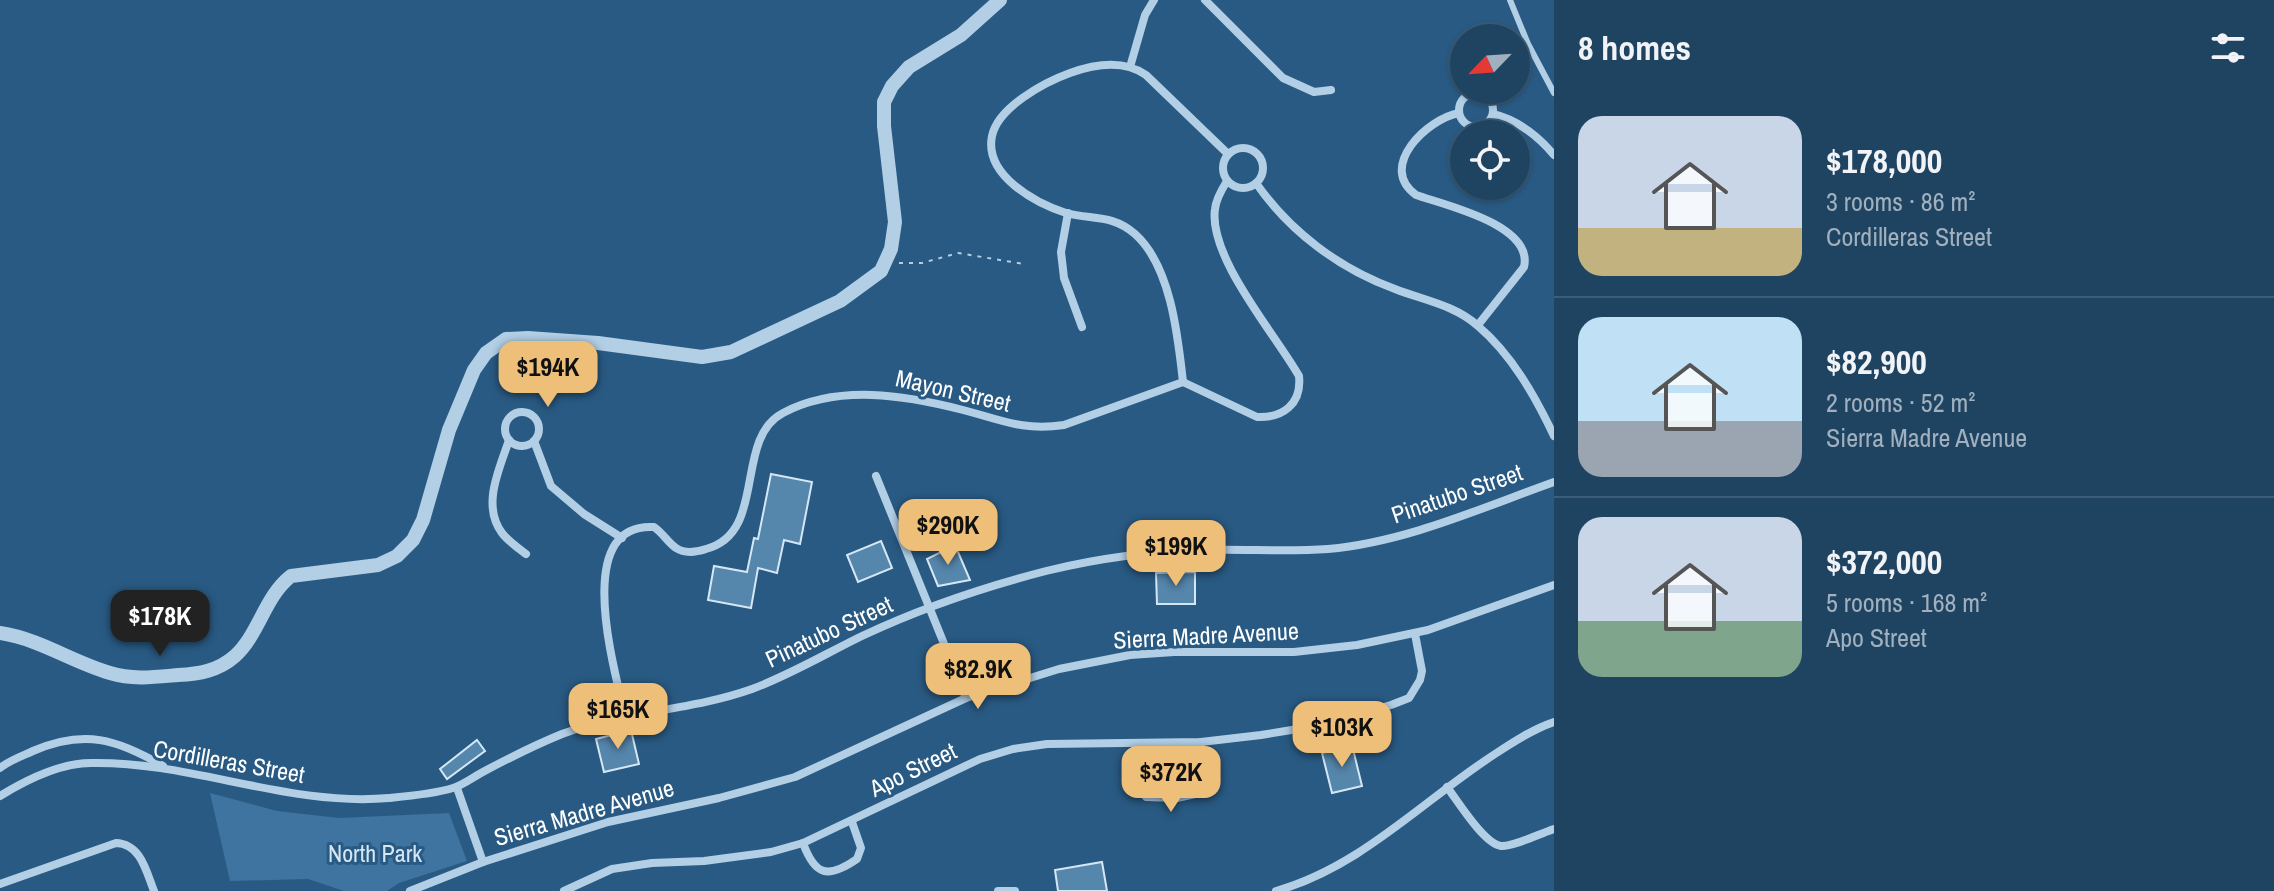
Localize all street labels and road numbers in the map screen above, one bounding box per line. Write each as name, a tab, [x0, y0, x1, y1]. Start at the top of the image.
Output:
street label: Mayon Street	[893, 361, 1014, 419]
street label: Pinatubo Street	[1387, 455, 1527, 530]
street label: Pinatubo Street	[760, 587, 898, 674]
street label: Sierra Madre Avenue	[1112, 614, 1299, 656]
street label: Cordilleras Street	[151, 732, 308, 790]
street label: Apo Street	[863, 734, 962, 804]
street label: Sierra Madre Avenue	[490, 771, 677, 853]

